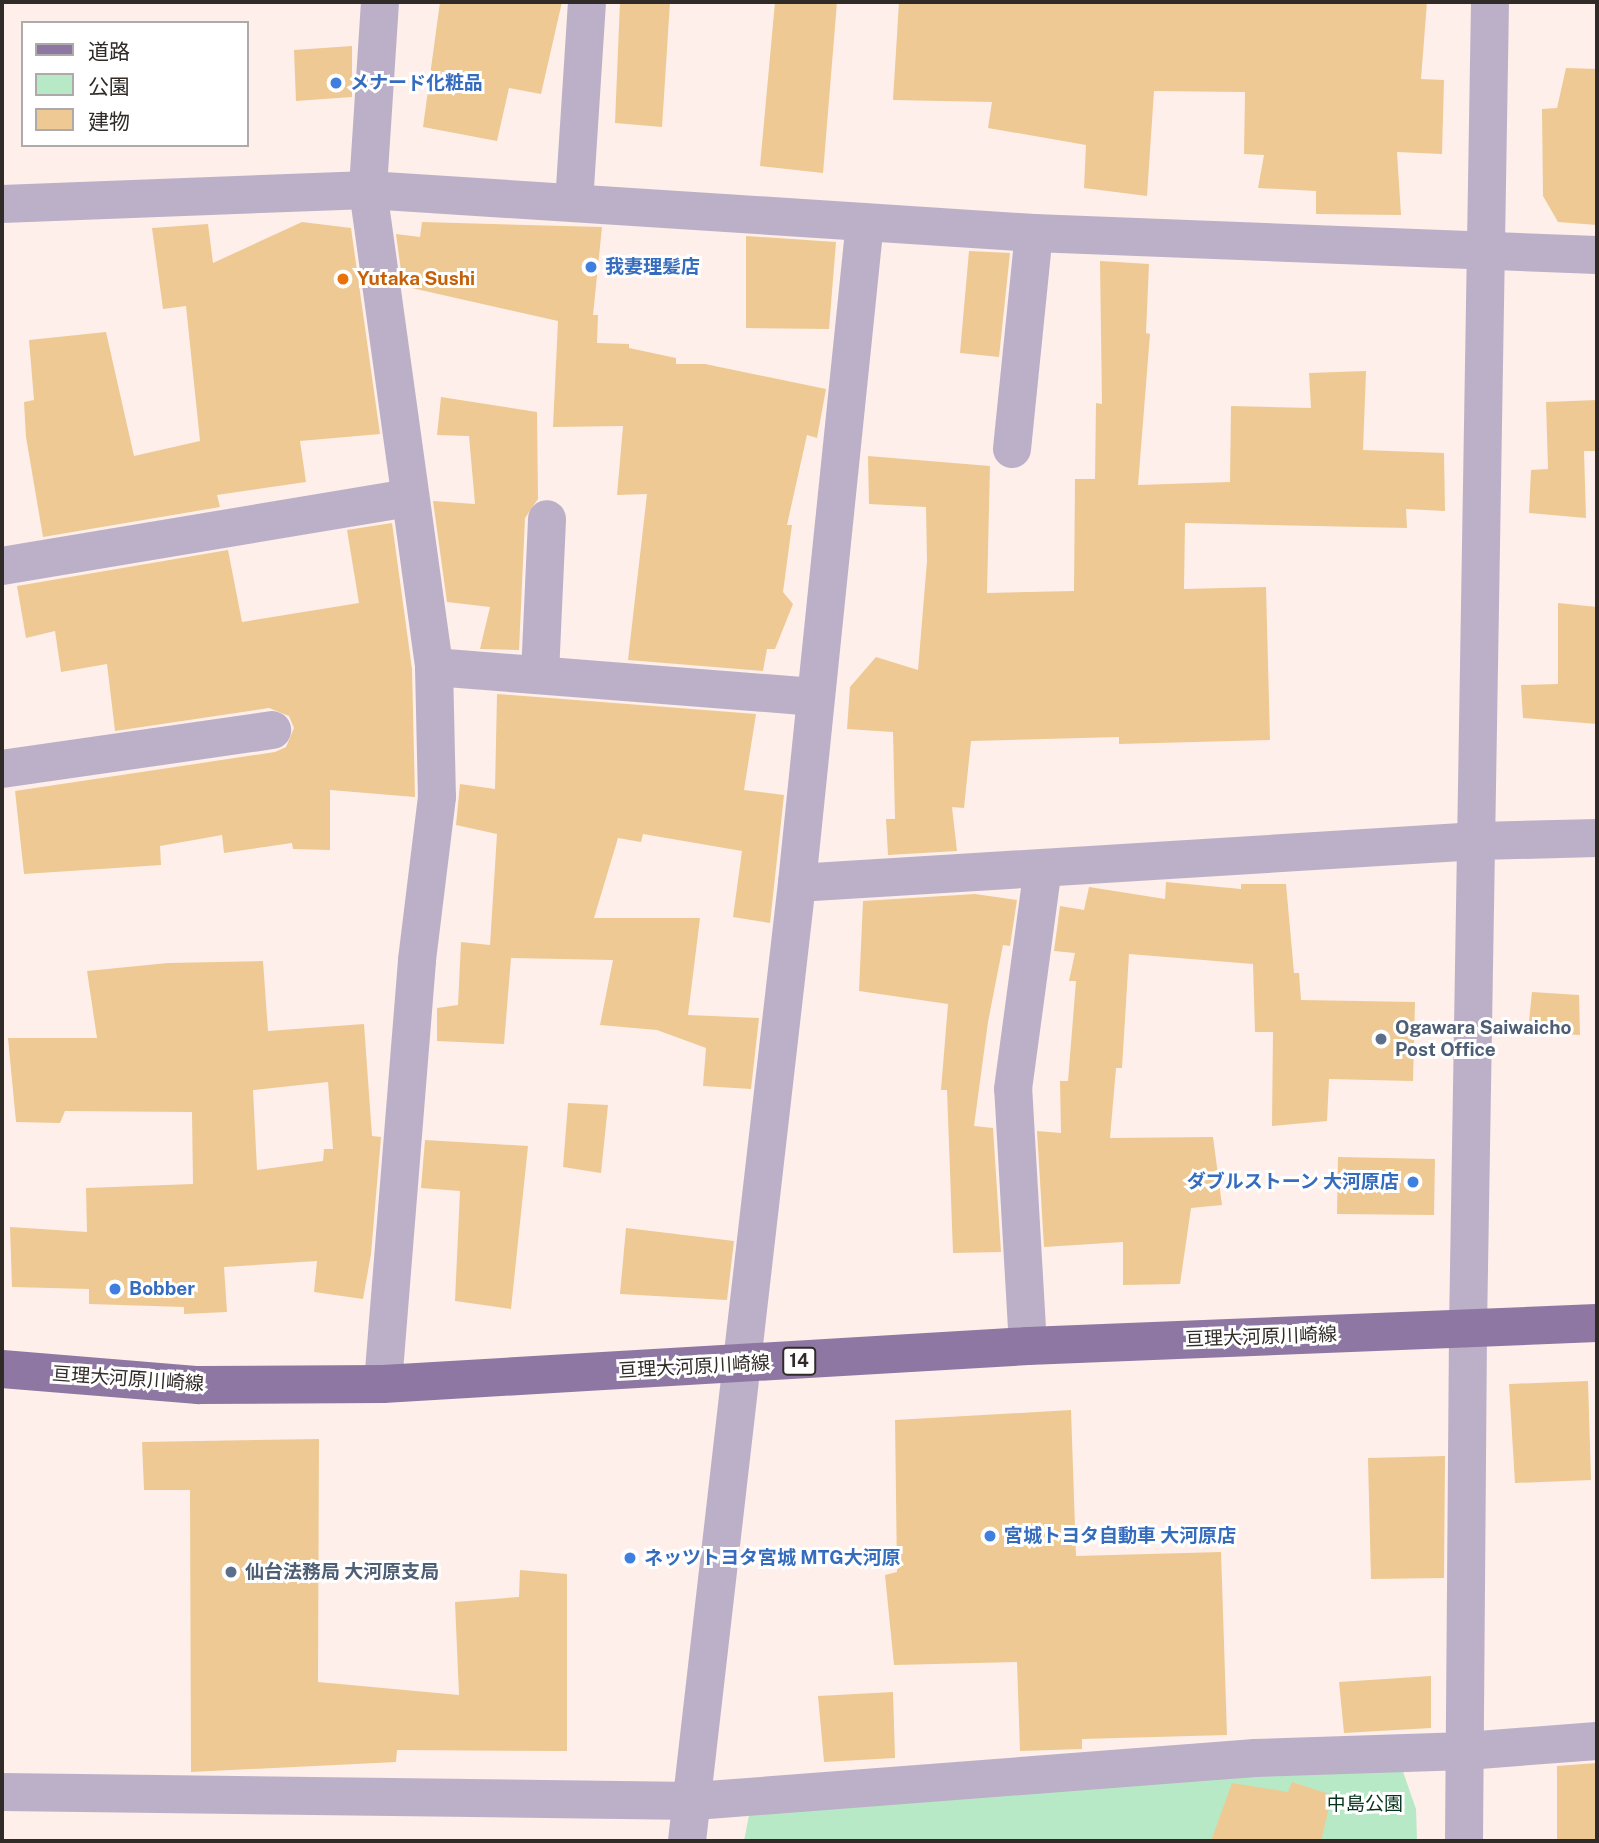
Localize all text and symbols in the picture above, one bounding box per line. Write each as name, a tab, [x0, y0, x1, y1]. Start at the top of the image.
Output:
legend	[21, 21, 248, 147]
text: 道路	[88, 39, 130, 64]
place label: メナード化粧品	[350, 72, 483, 94]
text: 公園	[88, 74, 130, 99]
marker: メナード化粧品	[328, 75, 344, 91]
text: 建物	[88, 109, 130, 134]
place label: 我妻理髪店	[605, 256, 700, 278]
marker: 我妻理髪店	[583, 259, 599, 275]
place label: Yutaka Sushi	[357, 268, 475, 290]
marker: Yutaka Sushi	[335, 271, 351, 287]
place label: Ogawara Saiwaicho Post Office	[1395, 1017, 1571, 1061]
marker: Ogawara Saiwaicho Post Office	[1373, 1031, 1389, 1047]
place label: ダブルストーン 大河原店	[1186, 1171, 1399, 1193]
marker: ダブルストーン 大河原店	[1405, 1174, 1421, 1190]
place label: Bobber	[129, 1278, 195, 1300]
marker: Bobber	[107, 1281, 123, 1297]
street label: 亘理大河原川崎線	[1185, 1323, 1337, 1351]
road number: 14	[782, 1346, 816, 1376]
street label: 亘理大河原川崎線	[618, 1352, 770, 1382]
street label: 亘理大河原川崎線	[51, 1362, 205, 1396]
place label: 宮城トヨタ自動車 大河原店	[1004, 1525, 1236, 1547]
marker: 宮城トヨタ自動車 大河原店	[982, 1528, 998, 1544]
place label: ネッツトヨタ宮城 MTG大河原	[644, 1547, 901, 1569]
marker: ネッツトヨタ宮城 MTG大河原	[622, 1550, 638, 1566]
place label: 仙台法務局 大河原支局	[245, 1561, 439, 1583]
marker: 仙台法務局 大河原支局	[223, 1564, 239, 1580]
park label: 中島公園	[1327, 1793, 1403, 1815]

